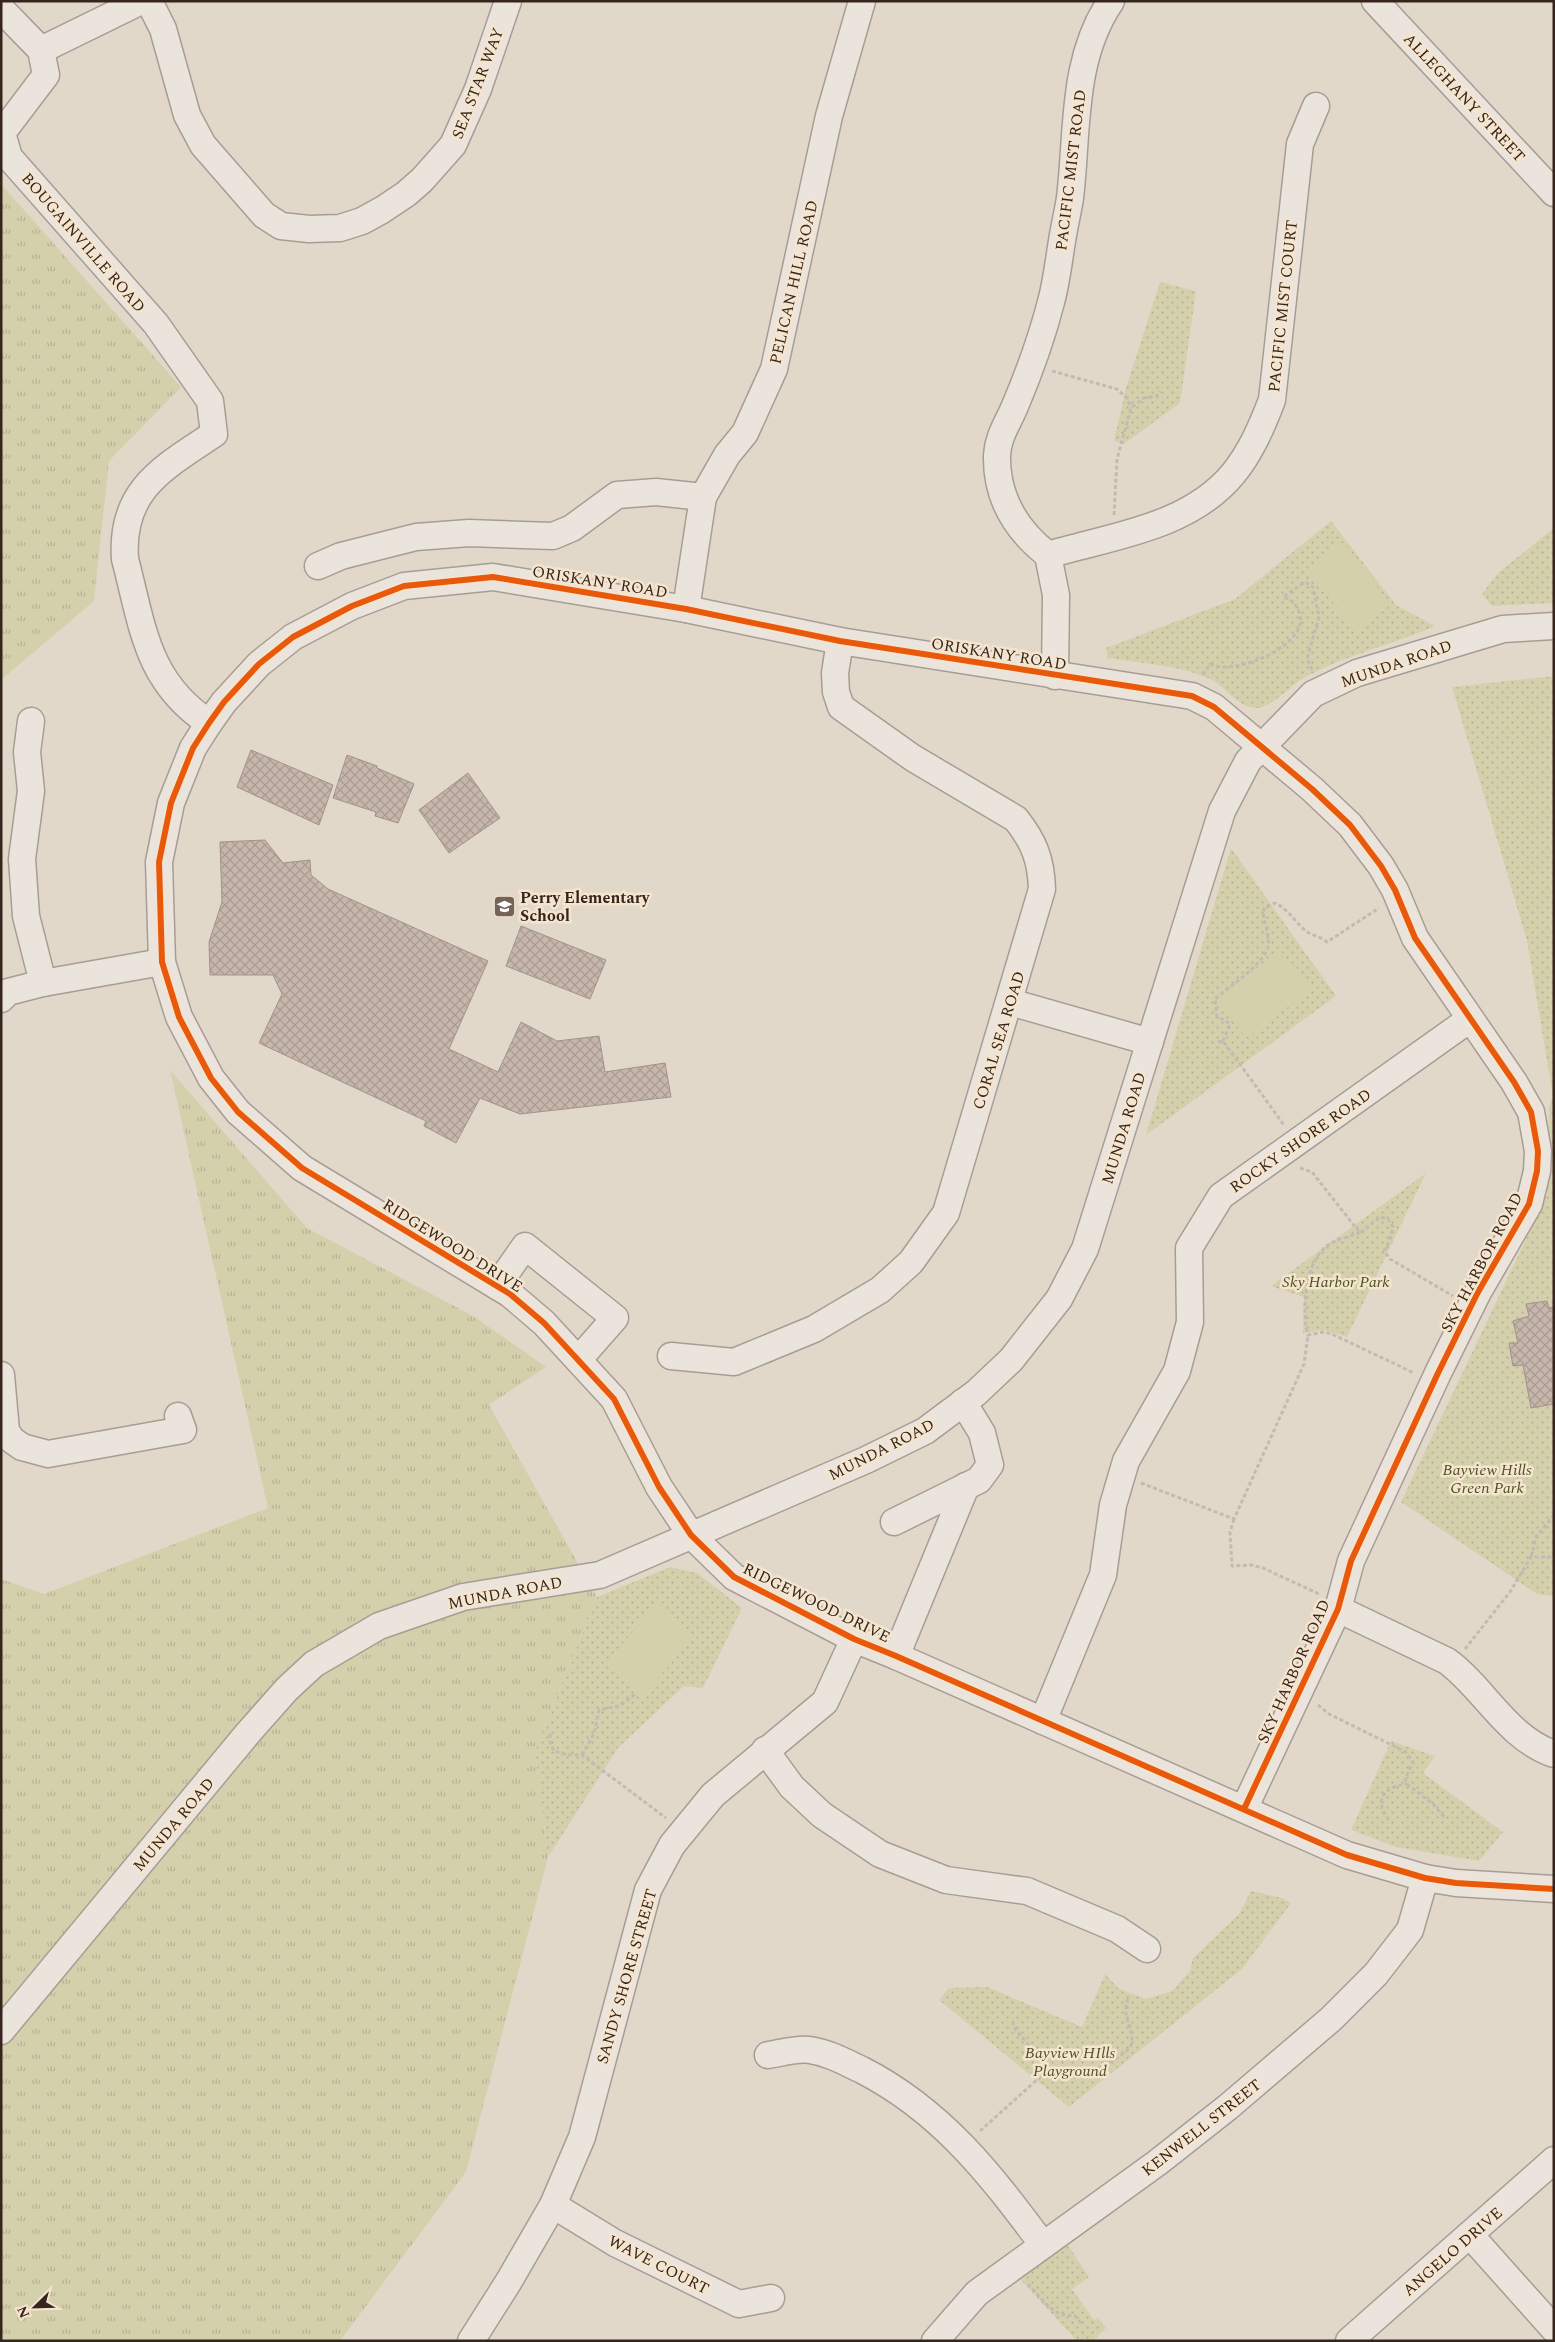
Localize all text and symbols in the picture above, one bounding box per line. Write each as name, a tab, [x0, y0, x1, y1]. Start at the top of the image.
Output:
street label: SEA STAR WAY	[446, 24, 510, 143]
street label: ALLEGHANY STREET	[1398, 28, 1531, 168]
street label: PACIFIC MIST ROAD	[1049, 88, 1093, 252]
street label: BOUGAINVILLE ROAD	[16, 167, 151, 318]
street label: PELICAN HILL ROAD	[763, 198, 825, 367]
street label: PACIFIC MIST COURT	[1262, 218, 1304, 394]
street label: ORISKANY ROAD	[530, 559, 669, 605]
street label: ORISKANY ROAD	[929, 631, 1068, 677]
street label: MUNDA ROAD	[1337, 634, 1455, 694]
place label: Perry Elementary School	[520, 886, 651, 928]
school or university icon: Perry Elementary School	[492, 894, 516, 918]
street label: CORAL SEA ROAD	[966, 968, 1031, 1112]
street label: MUNDA ROAD	[1095, 1069, 1152, 1187]
street label: ROCKY SHORE ROAD	[1225, 1083, 1376, 1199]
street label: SKY HARBOR ROAD	[1435, 1188, 1529, 1337]
street label: RIDGEWOOD DRIVE	[378, 1193, 527, 1299]
park label: Sky Harbor Park	[1282, 1270, 1390, 1294]
street label: MUNDA ROAD	[824, 1413, 939, 1487]
park label: Bayview Hills Green Park	[1442, 1458, 1532, 1500]
street label: RIDGEWOOD DRIVE	[739, 1557, 894, 1649]
street label: MUNDA ROAD	[446, 1570, 565, 1616]
street label: SKY HARBOR ROAD	[1251, 1595, 1337, 1747]
street label: MUNDA ROAD	[127, 1772, 220, 1877]
street label: SANDY SHORE STREET	[590, 1886, 664, 2067]
park label: Bayview HIlls Playground	[1025, 2041, 1116, 2083]
street label: KENWELL STREET	[1137, 2073, 1267, 2182]
street label: ANGELO DRIVE	[1397, 2201, 1508, 2302]
street label: WAVE COURT	[604, 2229, 713, 2301]
north arrow	[10, 2282, 60, 2332]
text: N	[12, 2303, 35, 2321]

